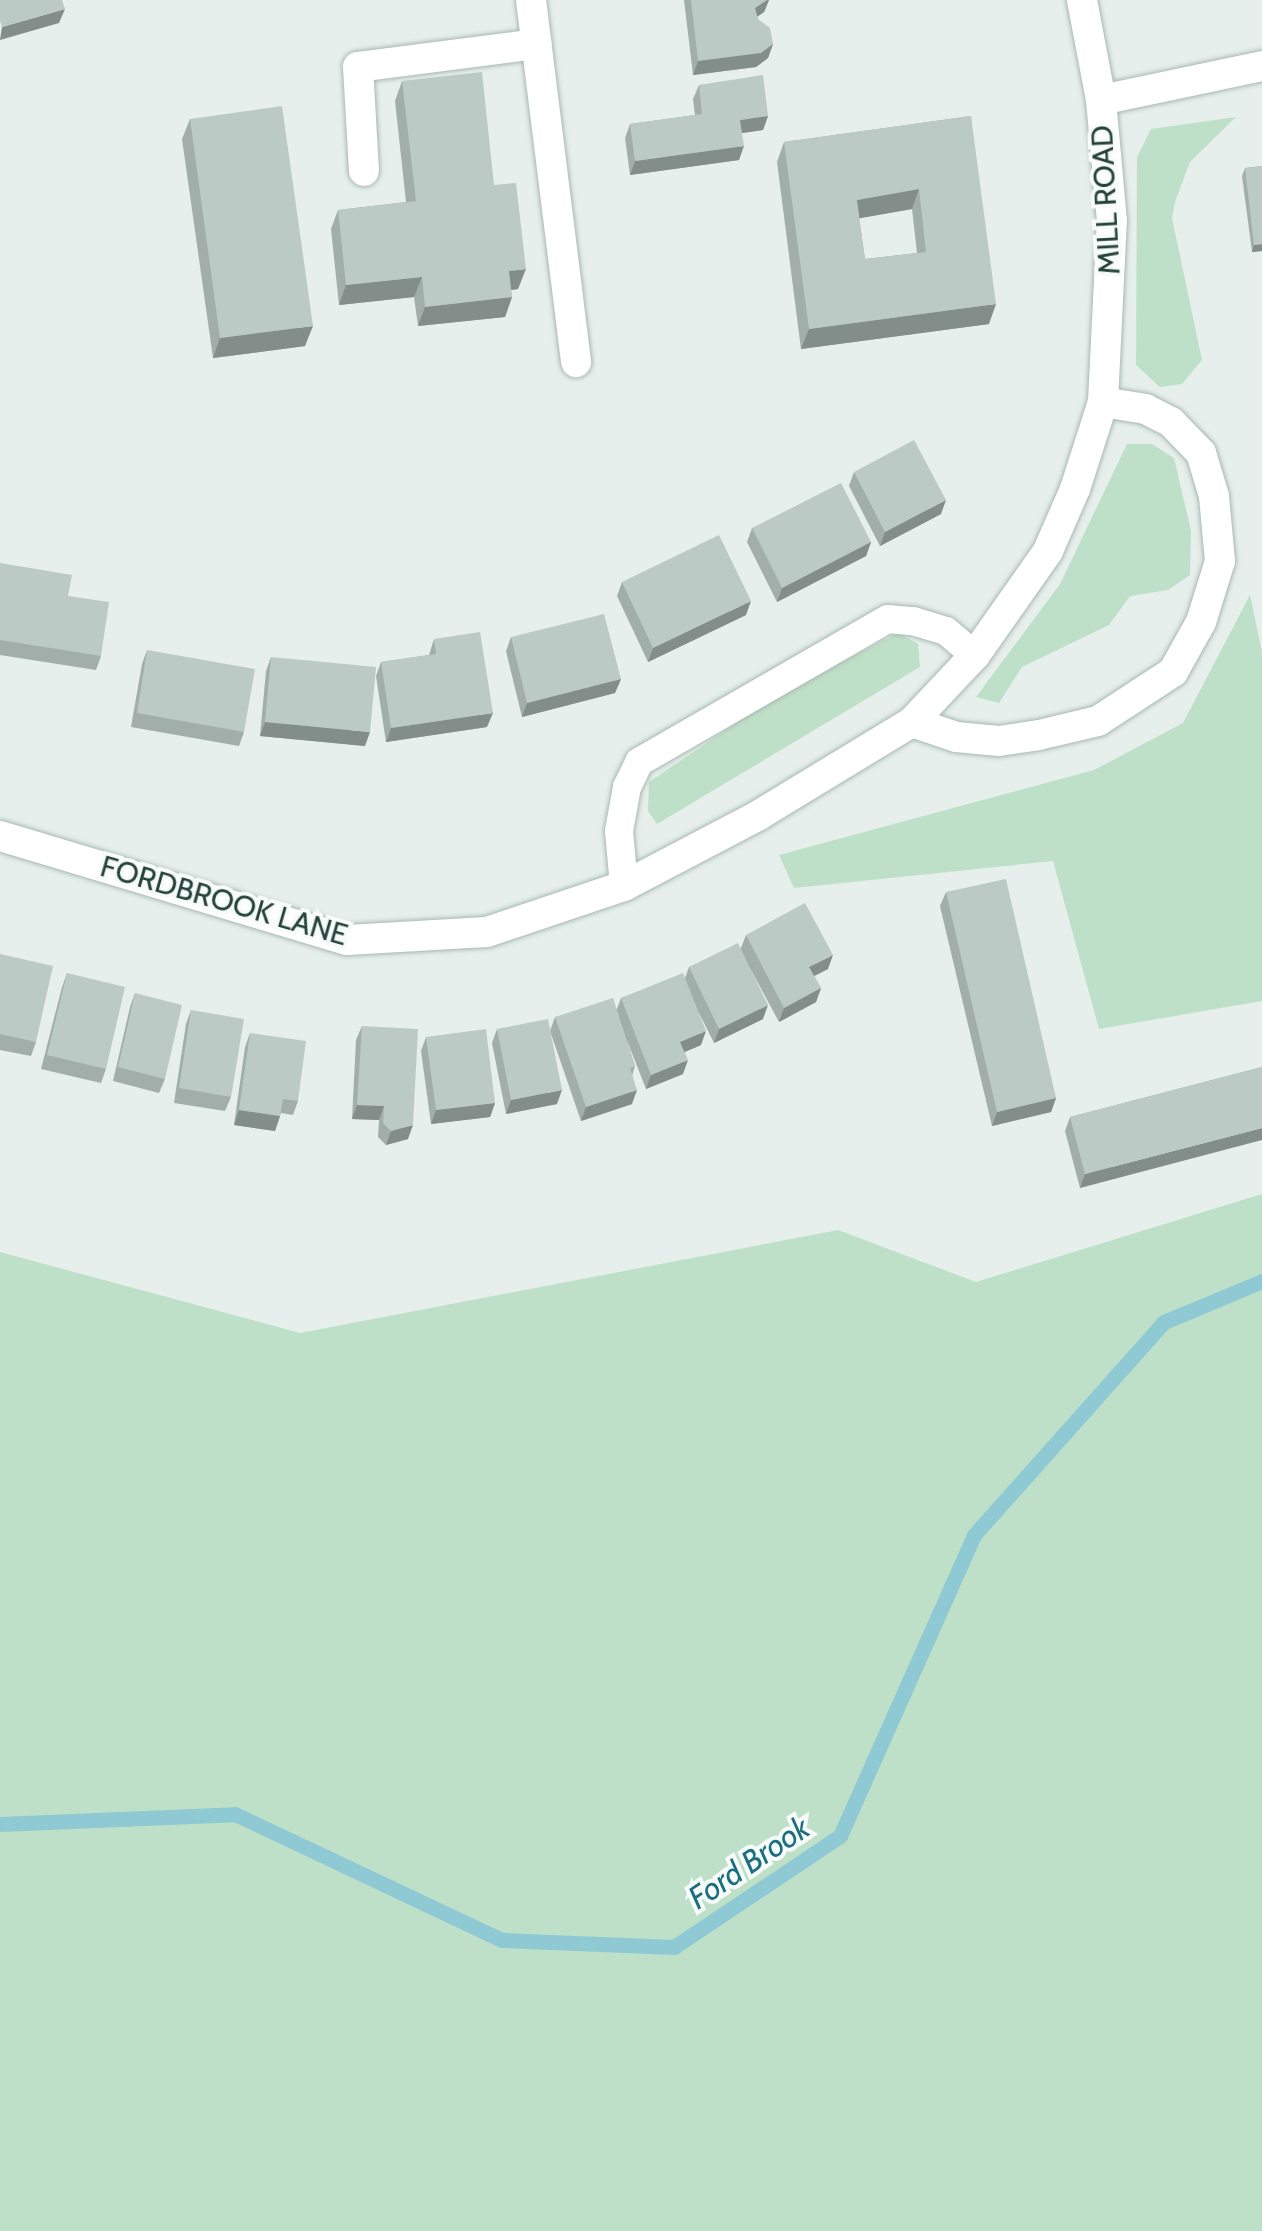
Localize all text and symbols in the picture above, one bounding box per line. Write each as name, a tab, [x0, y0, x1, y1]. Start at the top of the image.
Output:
street label: MILL ROAD	[1084, 124, 1128, 276]
street label: FORDBROOK LANE	[96, 848, 352, 954]
water label: Ford Brook	[681, 1809, 817, 1917]

